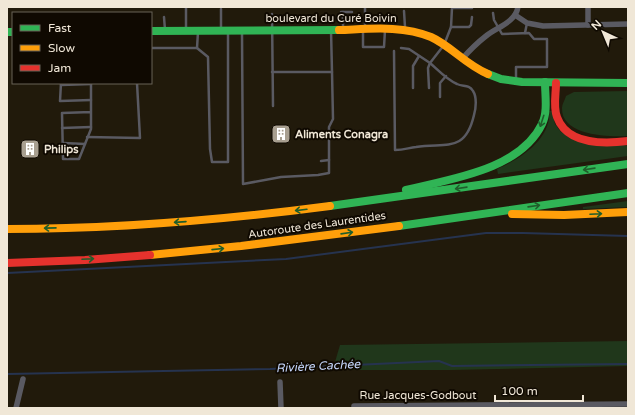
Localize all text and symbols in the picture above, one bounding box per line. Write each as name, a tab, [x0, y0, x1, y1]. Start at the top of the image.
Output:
legend	[12, 12, 152, 84]
street label: boulevard du Curé Boivin	[265, 12, 397, 25]
north arrow	[583, 12, 623, 52]
text: N	[589, 17, 604, 33]
text: Fast	[48, 21, 72, 35]
text: Slow	[48, 41, 75, 55]
text: Jam	[48, 61, 71, 75]
one-way arrow	[538, 114, 546, 126]
building icon: Aliments Conagra	[270, 123, 292, 145]
place label: Aliments Conagra	[295, 128, 388, 142]
building icon: Philips	[19, 138, 41, 160]
place label: Philips	[44, 143, 79, 157]
one-way arrow	[583, 165, 596, 173]
one-way arrow	[455, 184, 468, 192]
one-way arrow	[527, 202, 540, 210]
one-way arrow	[295, 206, 308, 213]
street label: Autoroute des Laurentides	[247, 209, 387, 241]
one-way arrow	[589, 210, 602, 217]
one-way arrow	[173, 219, 186, 226]
one-way arrow	[44, 224, 57, 232]
one-way arrow	[340, 229, 353, 237]
one-way arrow	[211, 245, 224, 253]
one-way arrow	[81, 256, 94, 263]
water label: Rivière Cachée	[276, 357, 362, 375]
scale bar	[495, 377, 583, 403]
text: 100 m	[501, 384, 538, 398]
street label: Rue Jacques-Godbout	[360, 389, 476, 402]

